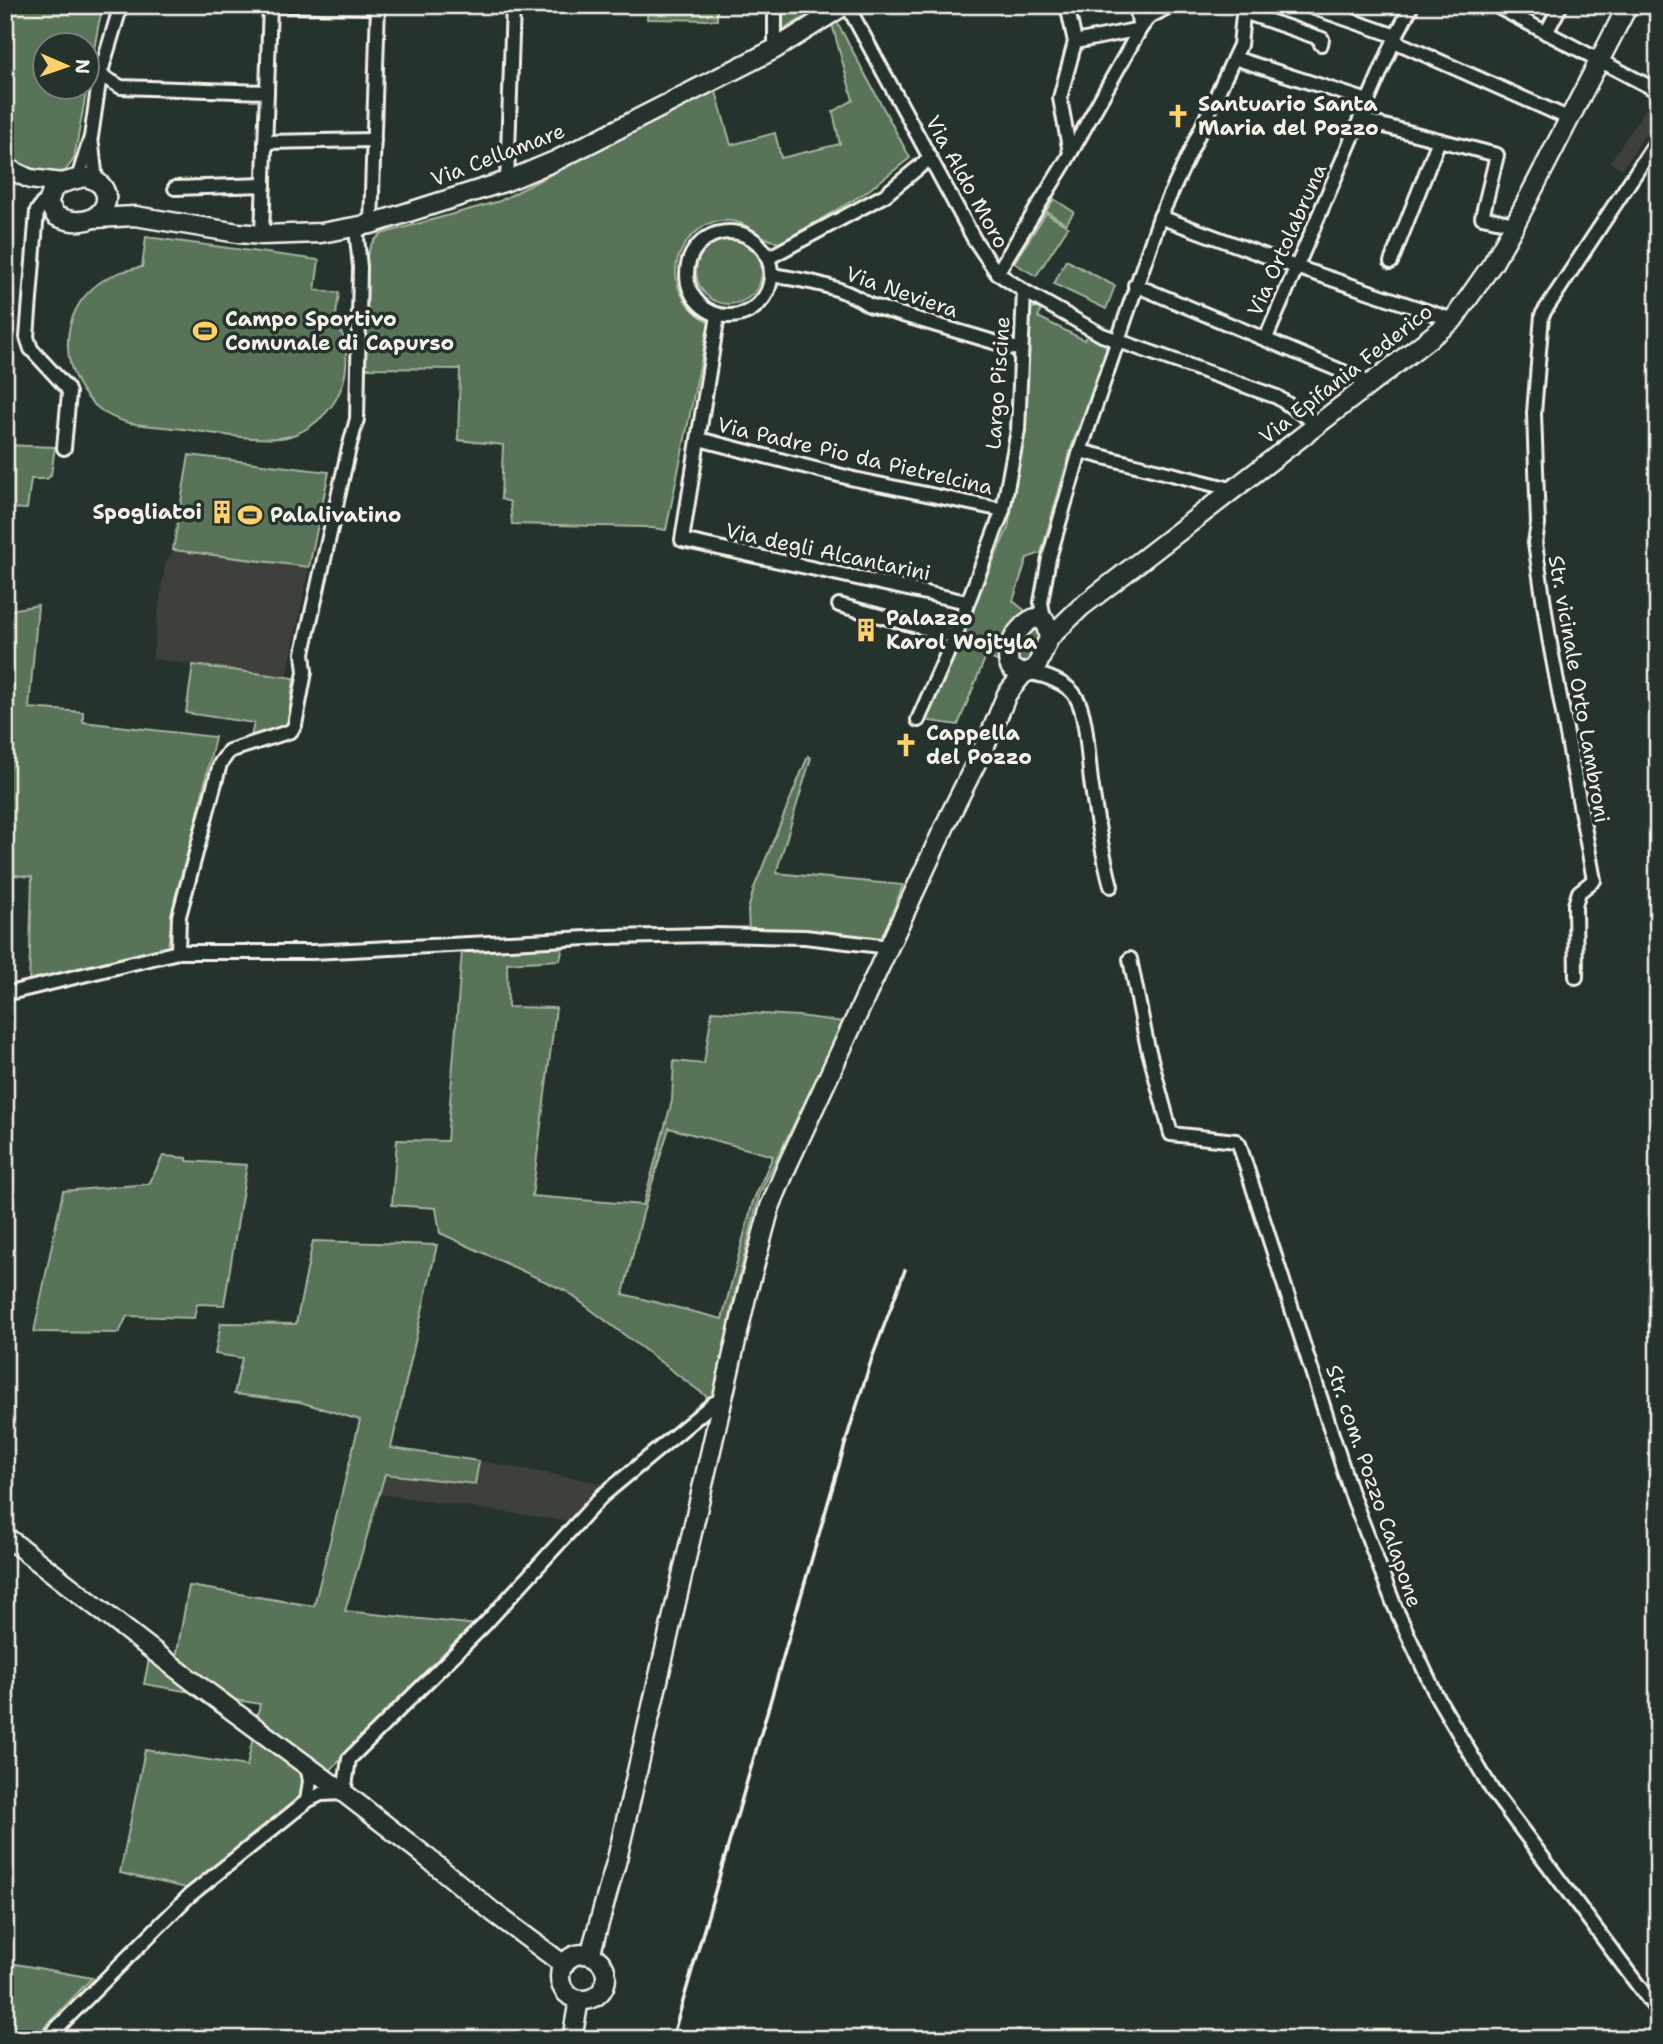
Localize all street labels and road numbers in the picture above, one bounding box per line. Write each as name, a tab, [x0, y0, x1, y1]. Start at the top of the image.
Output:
street label: Via Aldo Moro	[919, 110, 1015, 254]
street label: Via Cellamare	[427, 117, 569, 193]
street label: Via Ortolabruna	[1241, 159, 1333, 321]
street label: Via Neviera	[842, 260, 962, 324]
street label: Via Epifania Federico	[1254, 298, 1438, 450]
street label: Largo Piscine	[979, 315, 1017, 451]
street label: Via Padre Pio da Pietrelcina	[714, 411, 996, 501]
street label: Via degli Alcantarini	[723, 517, 933, 587]
street label: Str. vicinale Orto Lambroni	[1542, 553, 1616, 825]
street label: Str. com. Pozzo Calapone	[1319, 1361, 1429, 1611]

